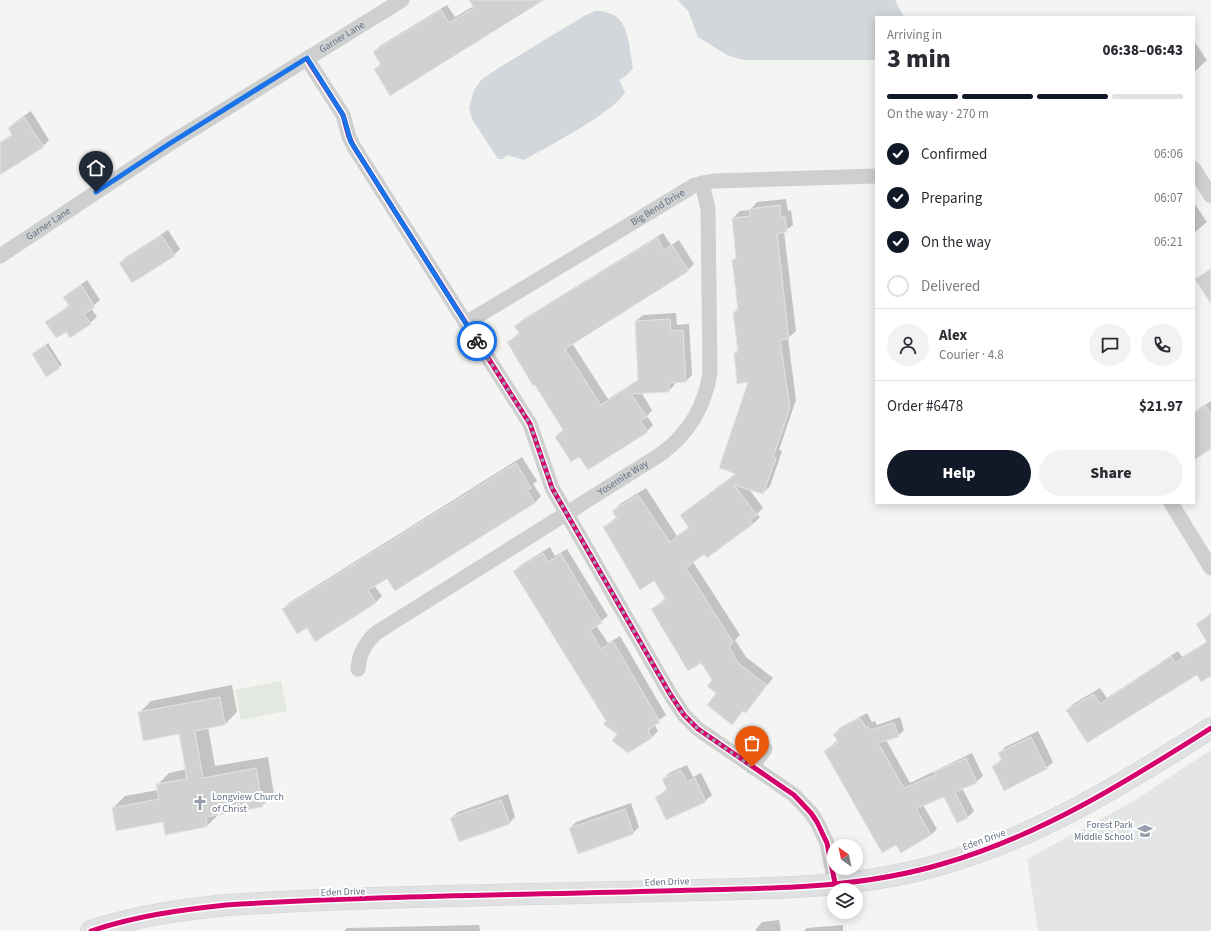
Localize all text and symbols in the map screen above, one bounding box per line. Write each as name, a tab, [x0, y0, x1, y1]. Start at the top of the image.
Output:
street label: Garner Lane	[317, 18, 367, 57]
text: Arriving in	[887, 26, 942, 44]
text: 3 min	[887, 40, 951, 77]
text: 06:38–06:43	[1102, 40, 1183, 61]
text: On the way · 270 m	[887, 105, 989, 123]
icon: check	[887, 143, 909, 165]
text: Confirmed	[921, 144, 987, 165]
text: 06:06	[1154, 145, 1183, 163]
pin	[79, 151, 113, 192]
icon: home	[85, 157, 107, 179]
street label: Big Bend Drive	[628, 186, 688, 229]
icon: check	[887, 187, 909, 209]
text: Preparing	[921, 188, 982, 209]
text: 06:07	[1154, 189, 1183, 207]
street label: Garner Lane	[23, 204, 74, 244]
icon: check	[887, 231, 909, 253]
text: On the way	[921, 232, 991, 253]
text: 06:21	[1154, 233, 1183, 251]
text: Delivered	[921, 276, 980, 297]
courier	[457, 321, 497, 361]
button: person	[887, 324, 929, 366]
button: chat	[1089, 324, 1131, 366]
button: phone	[1141, 324, 1183, 366]
text: Alex	[939, 325, 967, 346]
icon: bike	[466, 330, 488, 352]
text: Courier · 4.8	[939, 346, 1004, 364]
text: Order #6478	[887, 396, 963, 417]
text: $21.97	[1139, 396, 1183, 417]
button: Help	[887, 450, 1031, 496]
button: Share	[1039, 450, 1183, 496]
street label: Yosemite Way	[594, 457, 651, 500]
pin	[735, 726, 769, 767]
icon: bag	[741, 732, 763, 754]
place label: Longview Church of Christ	[212, 790, 284, 816]
church icon: Longview Church of Christ	[191, 794, 209, 812]
place label: Forest Park Middle School	[1074, 818, 1133, 844]
school or university icon: Forest Park Middle School	[1136, 822, 1154, 840]
street label: Eden Drive	[961, 826, 1007, 854]
north arrow	[827, 839, 863, 875]
map controls	[827, 839, 863, 919]
street label: Eden Drive	[644, 874, 690, 890]
button: layers	[827, 883, 863, 919]
street label: Eden Drive	[320, 884, 366, 900]

